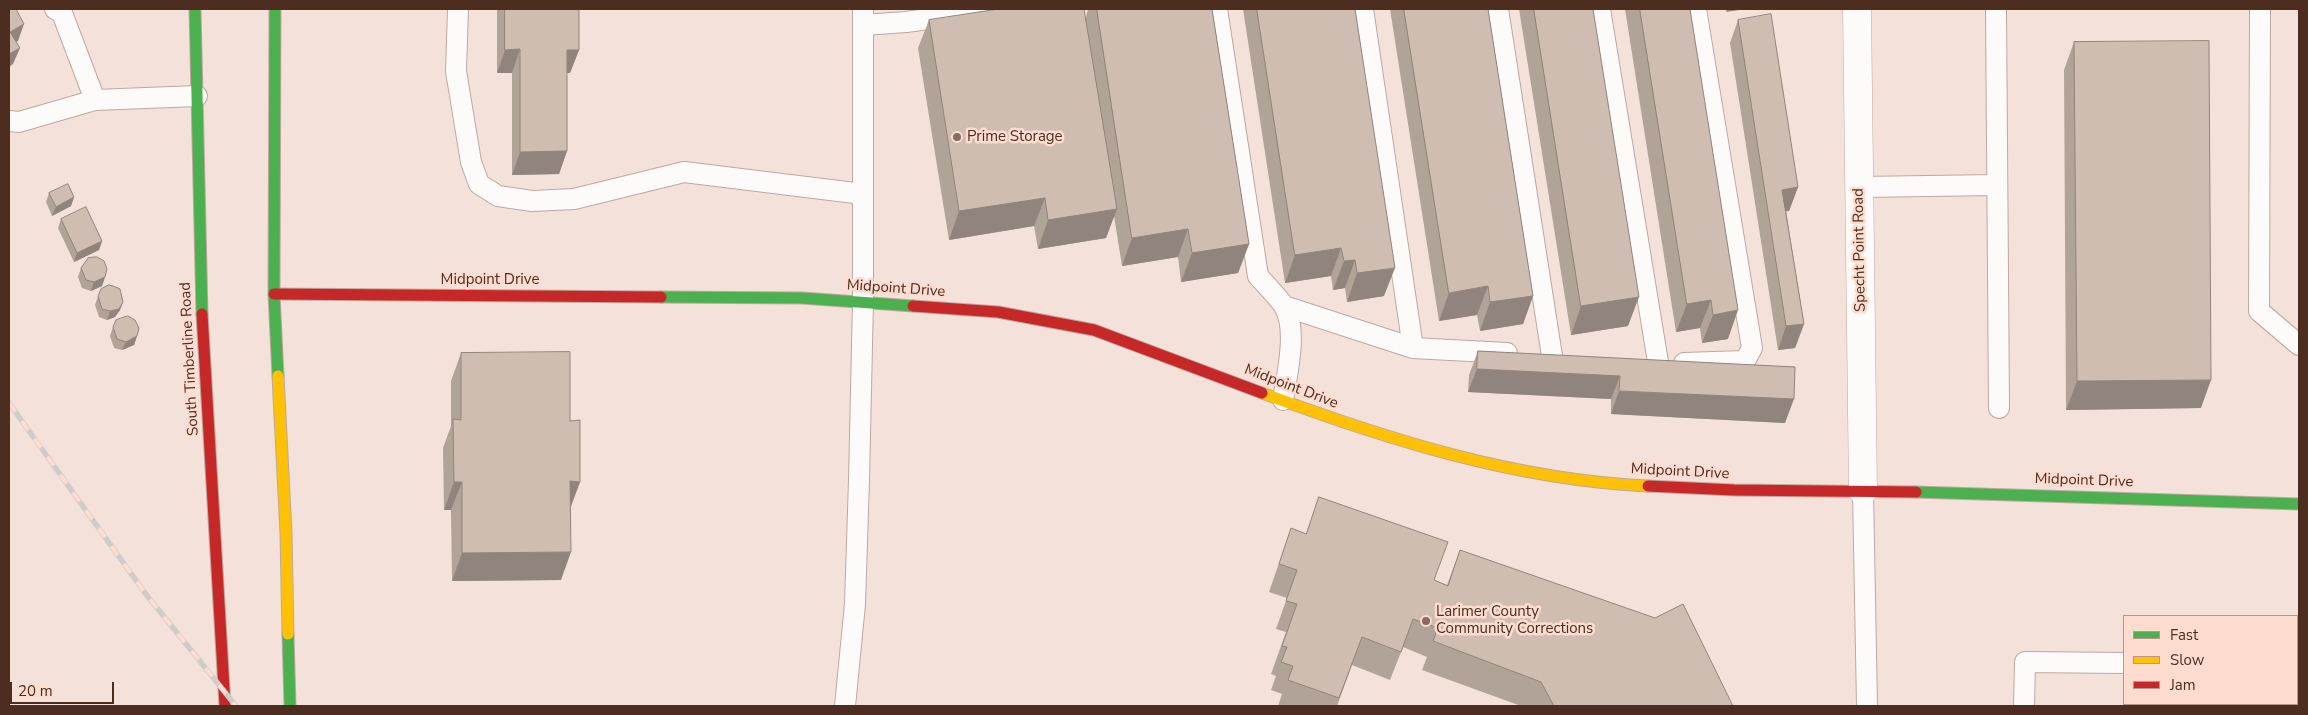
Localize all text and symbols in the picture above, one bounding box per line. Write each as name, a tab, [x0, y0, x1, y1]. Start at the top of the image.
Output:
place label: Prime Storage	[967, 128, 1063, 146]
marker: Prime Storage	[951, 131, 963, 143]
street label: Specht Point Road	[1850, 188, 1870, 312]
street label: Midpoint Drive	[441, 271, 539, 289]
street label: Midpoint Drive	[846, 277, 946, 301]
street label: South Timberline Road	[177, 282, 203, 436]
street label: Midpoint Drive	[1242, 361, 1340, 413]
street label: Midpoint Drive	[1630, 460, 1730, 484]
street label: Midpoint Drive	[2034, 470, 2134, 492]
place label: Larimer County Community Corrections	[1436, 603, 1593, 638]
marker: Larimer County Community Corrections	[1420, 615, 1432, 627]
legend	[2123, 615, 2298, 705]
text: Fast	[2170, 625, 2198, 645]
text: Slow	[2170, 650, 2204, 670]
scale bar	[12, 672, 116, 704]
text: Jam	[2170, 675, 2196, 695]
text: 20 m	[18, 681, 53, 701]

